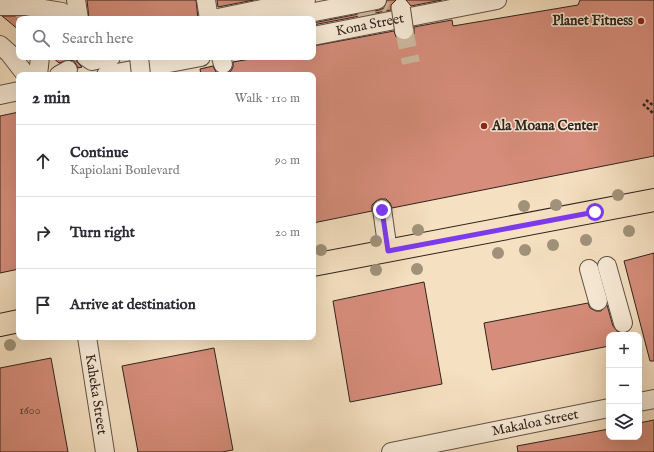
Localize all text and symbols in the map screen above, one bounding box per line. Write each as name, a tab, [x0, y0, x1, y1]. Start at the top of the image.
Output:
street label: Kona Street	[334, 9, 406, 40]
place label: Planet Fitness	[552, 12, 633, 30]
search box	[16, 16, 316, 60]
marker: Planet Fitness	[636, 16, 646, 26]
icon: search	[30, 27, 52, 49]
text: Search here	[62, 29, 133, 48]
text: 2 min	[32, 88, 70, 109]
text: Walk · 110 m	[235, 90, 300, 107]
place label: Ala Moana Center	[491, 117, 599, 135]
marker: Ala Moana Center	[479, 121, 489, 131]
text: Continue	[70, 143, 128, 162]
icon: ahead	[32, 150, 54, 172]
text: 90 m	[275, 152, 300, 169]
text: Kapiolani Boulevard	[70, 162, 180, 179]
route end	[373, 201, 391, 219]
route start	[586, 203, 604, 221]
icon: right	[32, 222, 54, 244]
text: Turn right	[70, 223, 135, 242]
text: 20 m	[275, 224, 300, 241]
icon: arrive	[32, 294, 54, 316]
text: Arrive at destination	[70, 295, 196, 314]
map controls	[606, 332, 642, 440]
button: +	[606, 332, 642, 368]
street label: Kaheka Street	[81, 353, 111, 436]
button: −	[606, 368, 642, 404]
house number: 1600	[19, 403, 41, 418]
button: layers	[606, 404, 642, 440]
street label: Makaloa Street	[490, 405, 580, 440]

